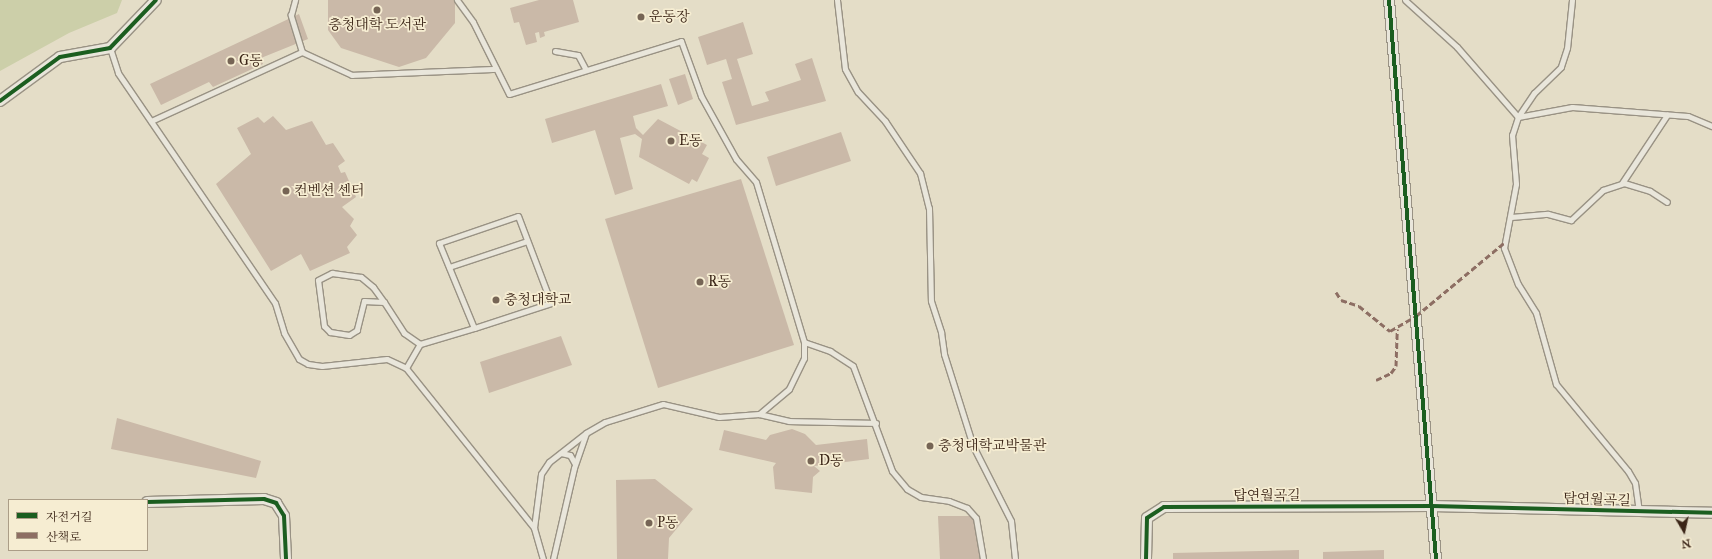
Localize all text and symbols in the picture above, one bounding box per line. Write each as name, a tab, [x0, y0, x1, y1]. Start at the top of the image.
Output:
marker: 충청대학 도서관	[372, 5, 382, 15]
place label: 운동장	[649, 9, 690, 25]
marker: 운동장	[636, 12, 646, 22]
place label: 충청대학 도서관	[328, 17, 426, 33]
place label: G동	[239, 53, 263, 69]
marker: G동	[226, 56, 236, 66]
place label: E동	[679, 133, 703, 149]
marker: E동	[666, 136, 676, 146]
place label: 컨벤션 센터	[294, 183, 365, 199]
marker: 컨벤션 센터	[281, 186, 291, 196]
place label: R동	[708, 274, 731, 290]
marker: R동	[695, 277, 705, 287]
place label: 충청대학교	[504, 292, 572, 308]
marker: 충청대학교	[491, 295, 501, 305]
place label: 충청대학교박물관	[938, 438, 1046, 454]
marker: 충청대학교박물관	[925, 441, 935, 451]
place label: D동	[819, 453, 844, 469]
marker: D동	[806, 456, 816, 466]
street label: 탑연월곡길	[1233, 488, 1301, 504]
street label: 탑연월곡길	[1563, 490, 1631, 510]
legend	[8, 499, 148, 551]
text: 자전거길	[46, 510, 92, 524]
north arrow	[1664, 511, 1704, 551]
place label: P동	[657, 515, 679, 531]
marker: P동	[644, 518, 654, 528]
text: 산책로	[46, 530, 81, 544]
text: N	[1680, 536, 1692, 550]

